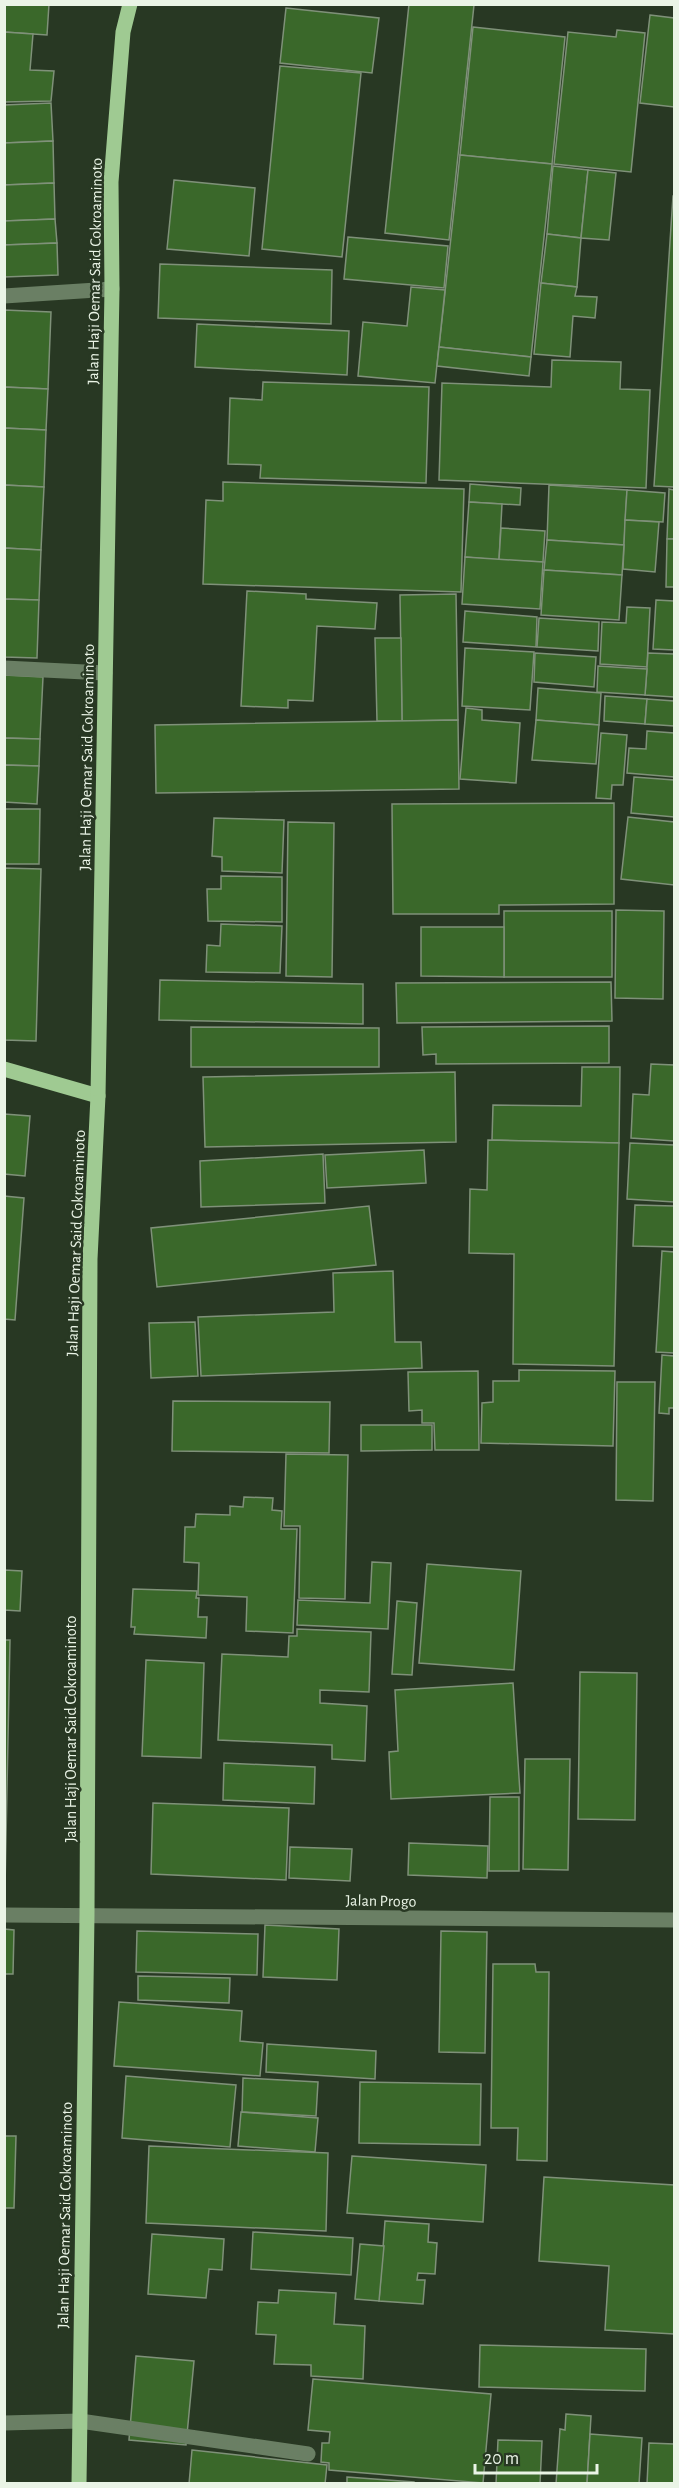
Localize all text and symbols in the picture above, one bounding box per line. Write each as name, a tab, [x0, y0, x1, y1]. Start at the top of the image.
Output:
street label: Jalan Haji Oemar Said Cokroaminoto	[85, 157, 106, 384]
street label: Jalan Haji Oemar Said Cokroaminoto	[77, 643, 98, 870]
street label: Jalan Haji Oemar Said Cokroaminoto	[64, 1129, 89, 1357]
street label: Jalan Haji Oemar Said Cokroaminoto	[63, 1616, 80, 1842]
street label: Jalan Progo	[345, 1892, 417, 1910]
street label: Jalan Haji Oemar Said Cokroaminoto	[55, 2101, 76, 2328]
scale bar	[475, 2437, 596, 2475]
text: 20 m	[484, 2450, 519, 2468]

